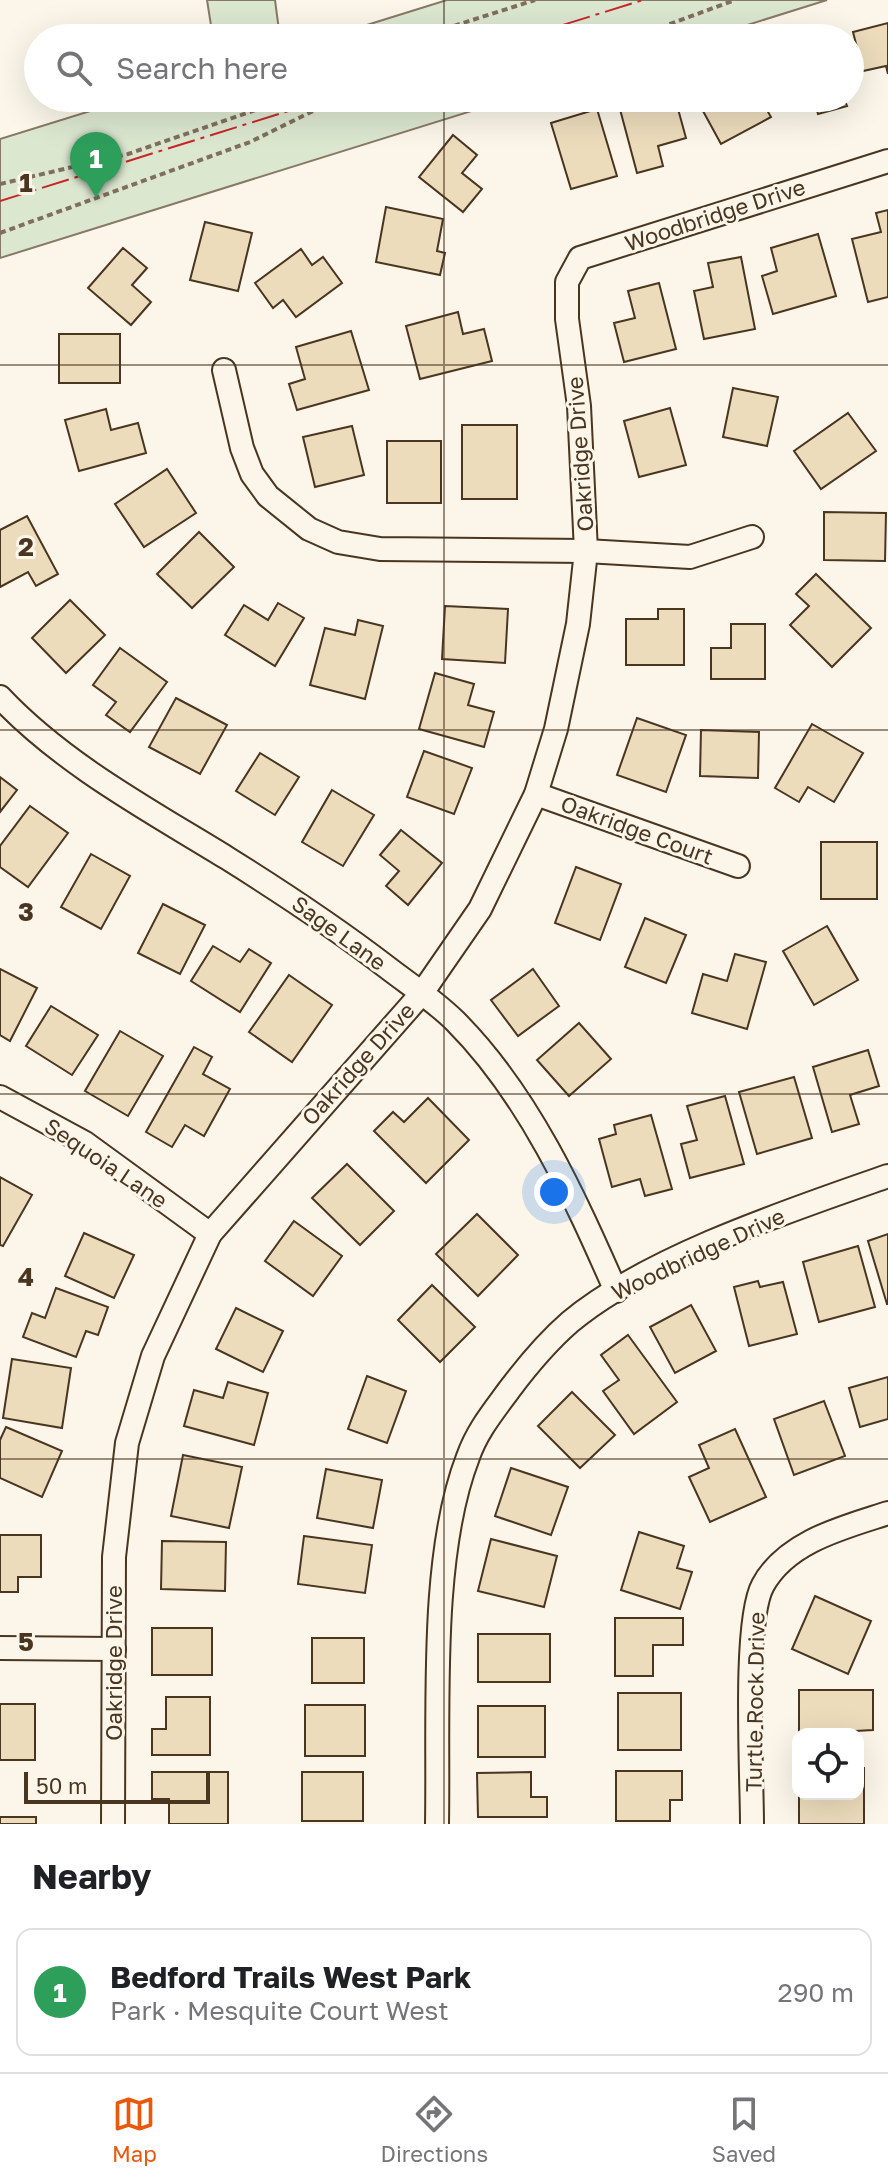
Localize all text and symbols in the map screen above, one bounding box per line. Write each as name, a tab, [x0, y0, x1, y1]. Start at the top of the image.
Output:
search box	[24, 24, 864, 112]
icon: search	[52, 46, 96, 90]
text: Search here	[116, 50, 288, 86]
pin: 1	[70, 132, 122, 198]
text: 1	[19, 167, 33, 198]
street label: Woodbridge Drive	[621, 173, 808, 256]
street label: Oakridge Drive	[561, 376, 598, 533]
text: 2	[18, 531, 34, 562]
street label: Oakridge Court	[557, 789, 717, 870]
street label: Sage Lane	[287, 889, 392, 976]
text: 3	[18, 896, 34, 927]
street label: Oakridge Drive	[296, 997, 420, 1130]
street label: Sequoia Lane	[40, 1112, 173, 1214]
your location	[534, 1172, 574, 1212]
street label: Woodbridge Drive	[607, 1202, 789, 1306]
text: 4	[18, 1261, 34, 1292]
street label: Oakridge Drive	[100, 1585, 127, 1741]
street label: Turtle Rock Drive	[739, 1612, 770, 1792]
text: 5	[18, 1626, 34, 1657]
map controls	[792, 1728, 864, 1800]
button: locate	[792, 1728, 864, 1800]
scale bar	[24, 1768, 210, 1804]
text: 50 m	[36, 1772, 87, 1799]
text: Nearby	[32, 1856, 152, 1896]
text: Bedford Trails West Park	[110, 1959, 471, 1995]
text: 1	[53, 1977, 67, 2008]
text: 290 m	[778, 1977, 854, 2008]
text: Park · Mesquite Court West	[110, 1995, 449, 2026]
tab: Map	[112, 2092, 157, 2167]
tab: Directions	[381, 2092, 488, 2167]
tab: Saved	[712, 2092, 776, 2167]

